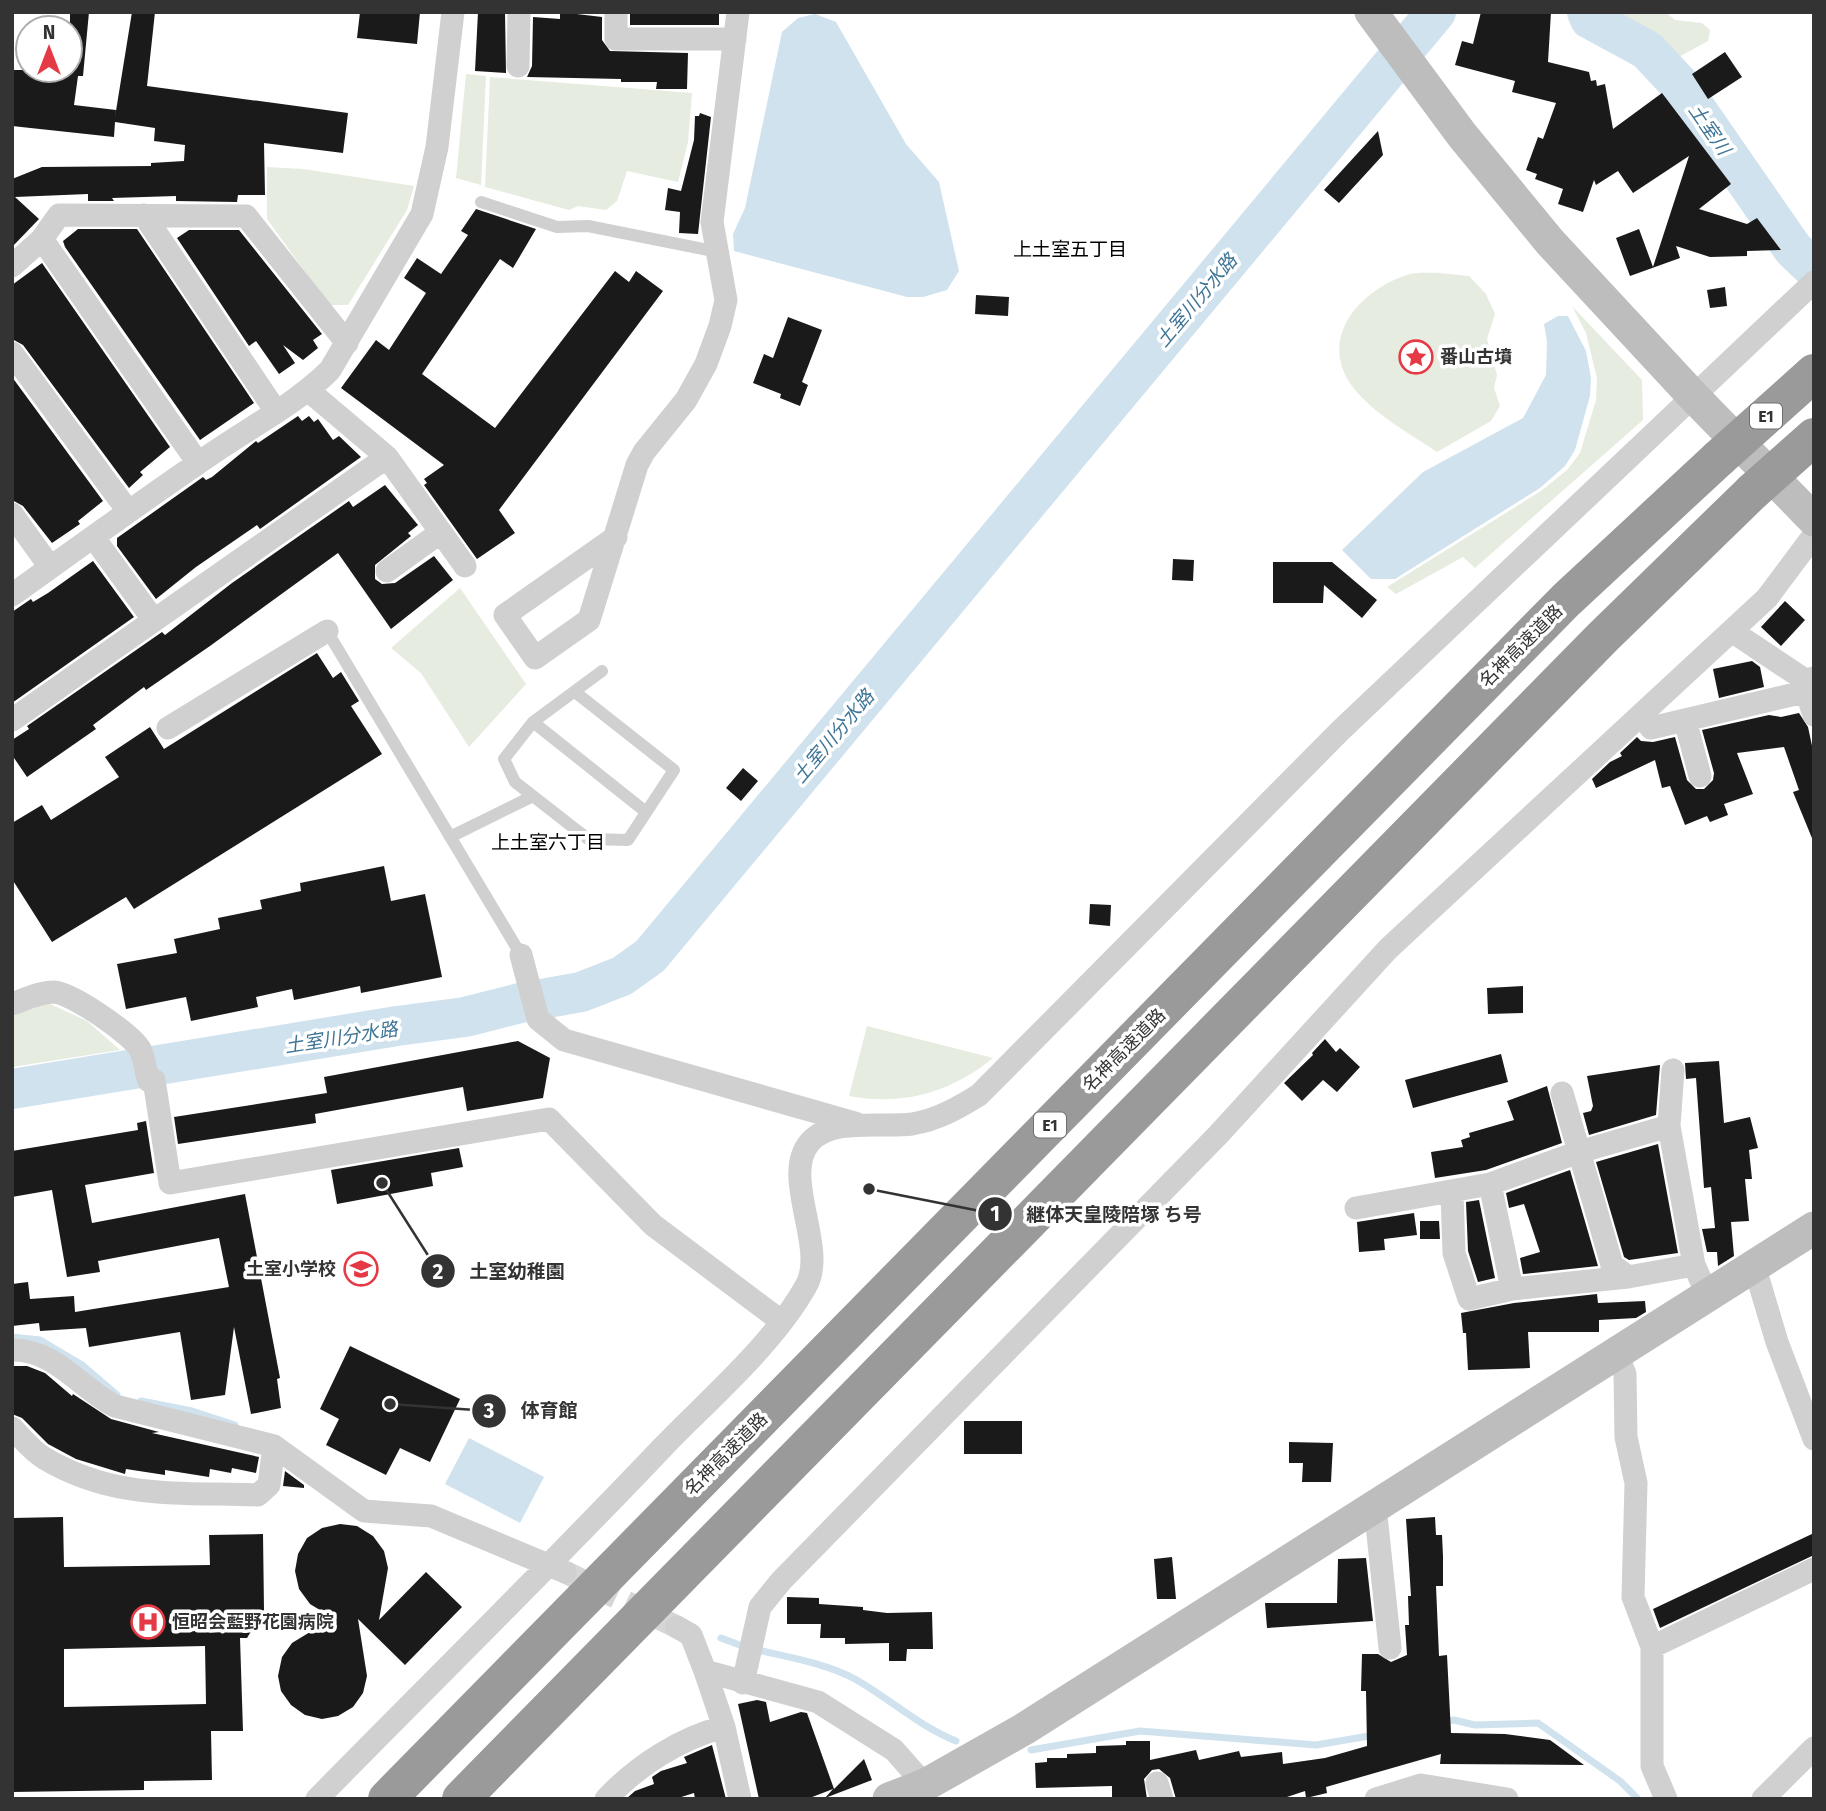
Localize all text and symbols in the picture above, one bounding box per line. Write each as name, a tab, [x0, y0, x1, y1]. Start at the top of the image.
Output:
north arrow	[14, 14, 84, 84]
text: N	[43, 21, 55, 44]
water label: 土室川	[1684, 99, 1737, 161]
district label: 上土室五丁目	[1013, 238, 1127, 261]
water label: 土室川分水路	[1151, 248, 1243, 351]
place icon: 番山古墳	[1397, 338, 1435, 376]
place label: 番山古墳	[1440, 346, 1512, 368]
road number: E1	[1750, 404, 1782, 428]
street label: 名神高速道路	[1475, 600, 1567, 692]
water label: 土室川分水路	[788, 684, 880, 787]
district label: 上土室六丁目	[491, 831, 605, 854]
street label: 名神高速道路	[1078, 1004, 1170, 1096]
water label: 土室川分水路	[283, 1017, 401, 1058]
road number: E1	[1034, 1112, 1066, 1138]
callout: 継体天皇陵陪塚 ち号	[977, 1194, 1216, 1234]
text: 1	[990, 1201, 1000, 1227]
text: 継体天皇陵陪塚 ち号	[1026, 1203, 1202, 1226]
school or university icon: 土室小学校	[342, 1250, 380, 1288]
callout: 土室幼稚園	[420, 1251, 578, 1291]
place label: 土室小学校	[246, 1258, 336, 1280]
text: 2	[433, 1259, 444, 1285]
text: 土室幼稚園	[469, 1260, 565, 1283]
callout: 体育館	[472, 1391, 592, 1431]
text: 3	[483, 1398, 495, 1424]
text: 体育館	[520, 1399, 578, 1422]
street label: 名神高速道路	[680, 1408, 772, 1500]
hospital icon: 恒昭会藍野花園病院	[129, 1603, 167, 1641]
place label: 恒昭会藍野花園病院	[172, 1611, 334, 1633]

